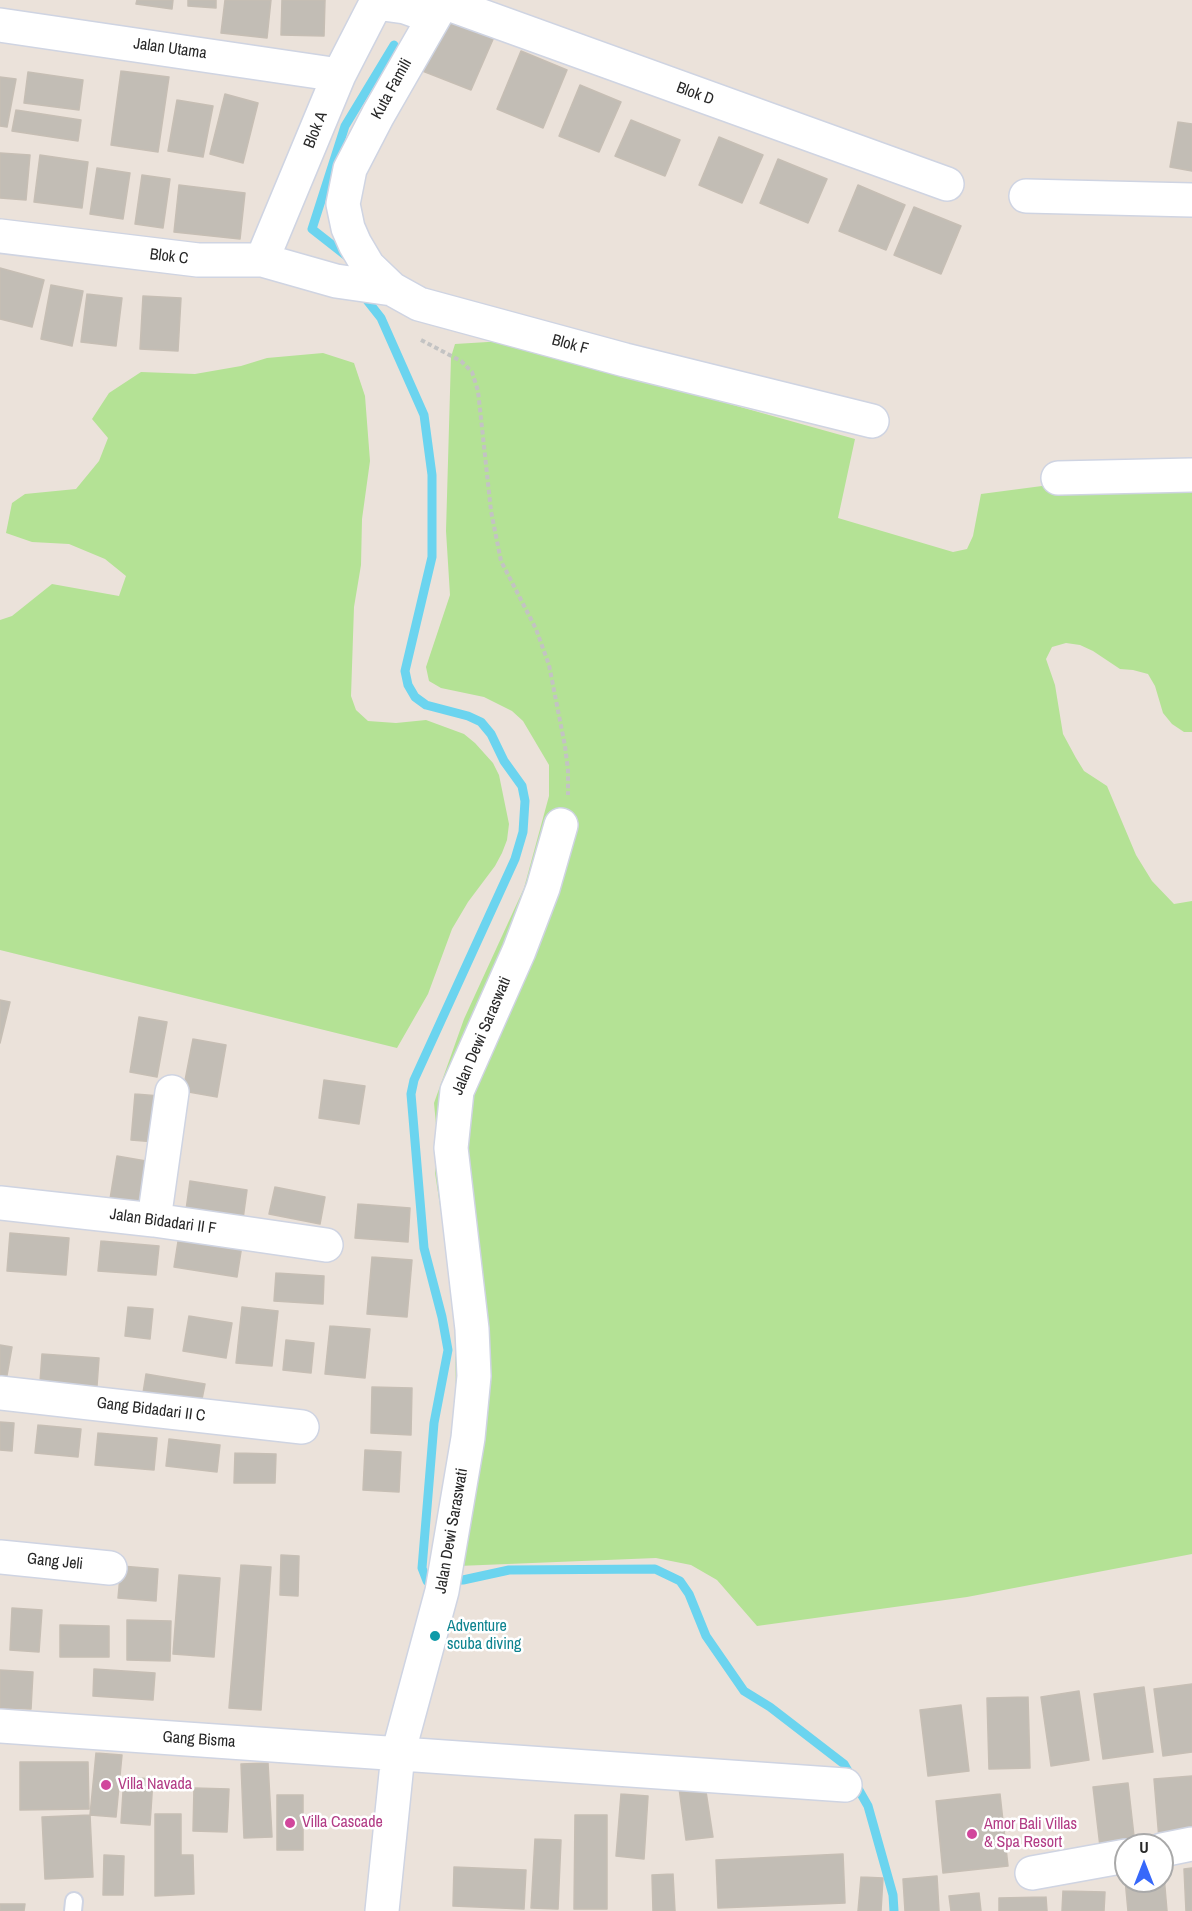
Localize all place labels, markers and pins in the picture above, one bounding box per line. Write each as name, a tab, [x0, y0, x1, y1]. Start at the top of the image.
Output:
place label: Adventure scuba diving	[447, 1617, 521, 1655]
marker: Adventure scuba diving	[428, 1629, 442, 1643]
place label: Villa Navada	[118, 1775, 192, 1795]
marker: Villa Navada	[99, 1778, 113, 1792]
place label: Villa Cascade	[302, 1813, 383, 1833]
place label: Amor Bali Villas & Spa Resort	[984, 1815, 1077, 1853]
marker: Villa Cascade	[283, 1816, 297, 1830]
marker: Amor Bali Villas & Spa Resort	[965, 1827, 979, 1841]

